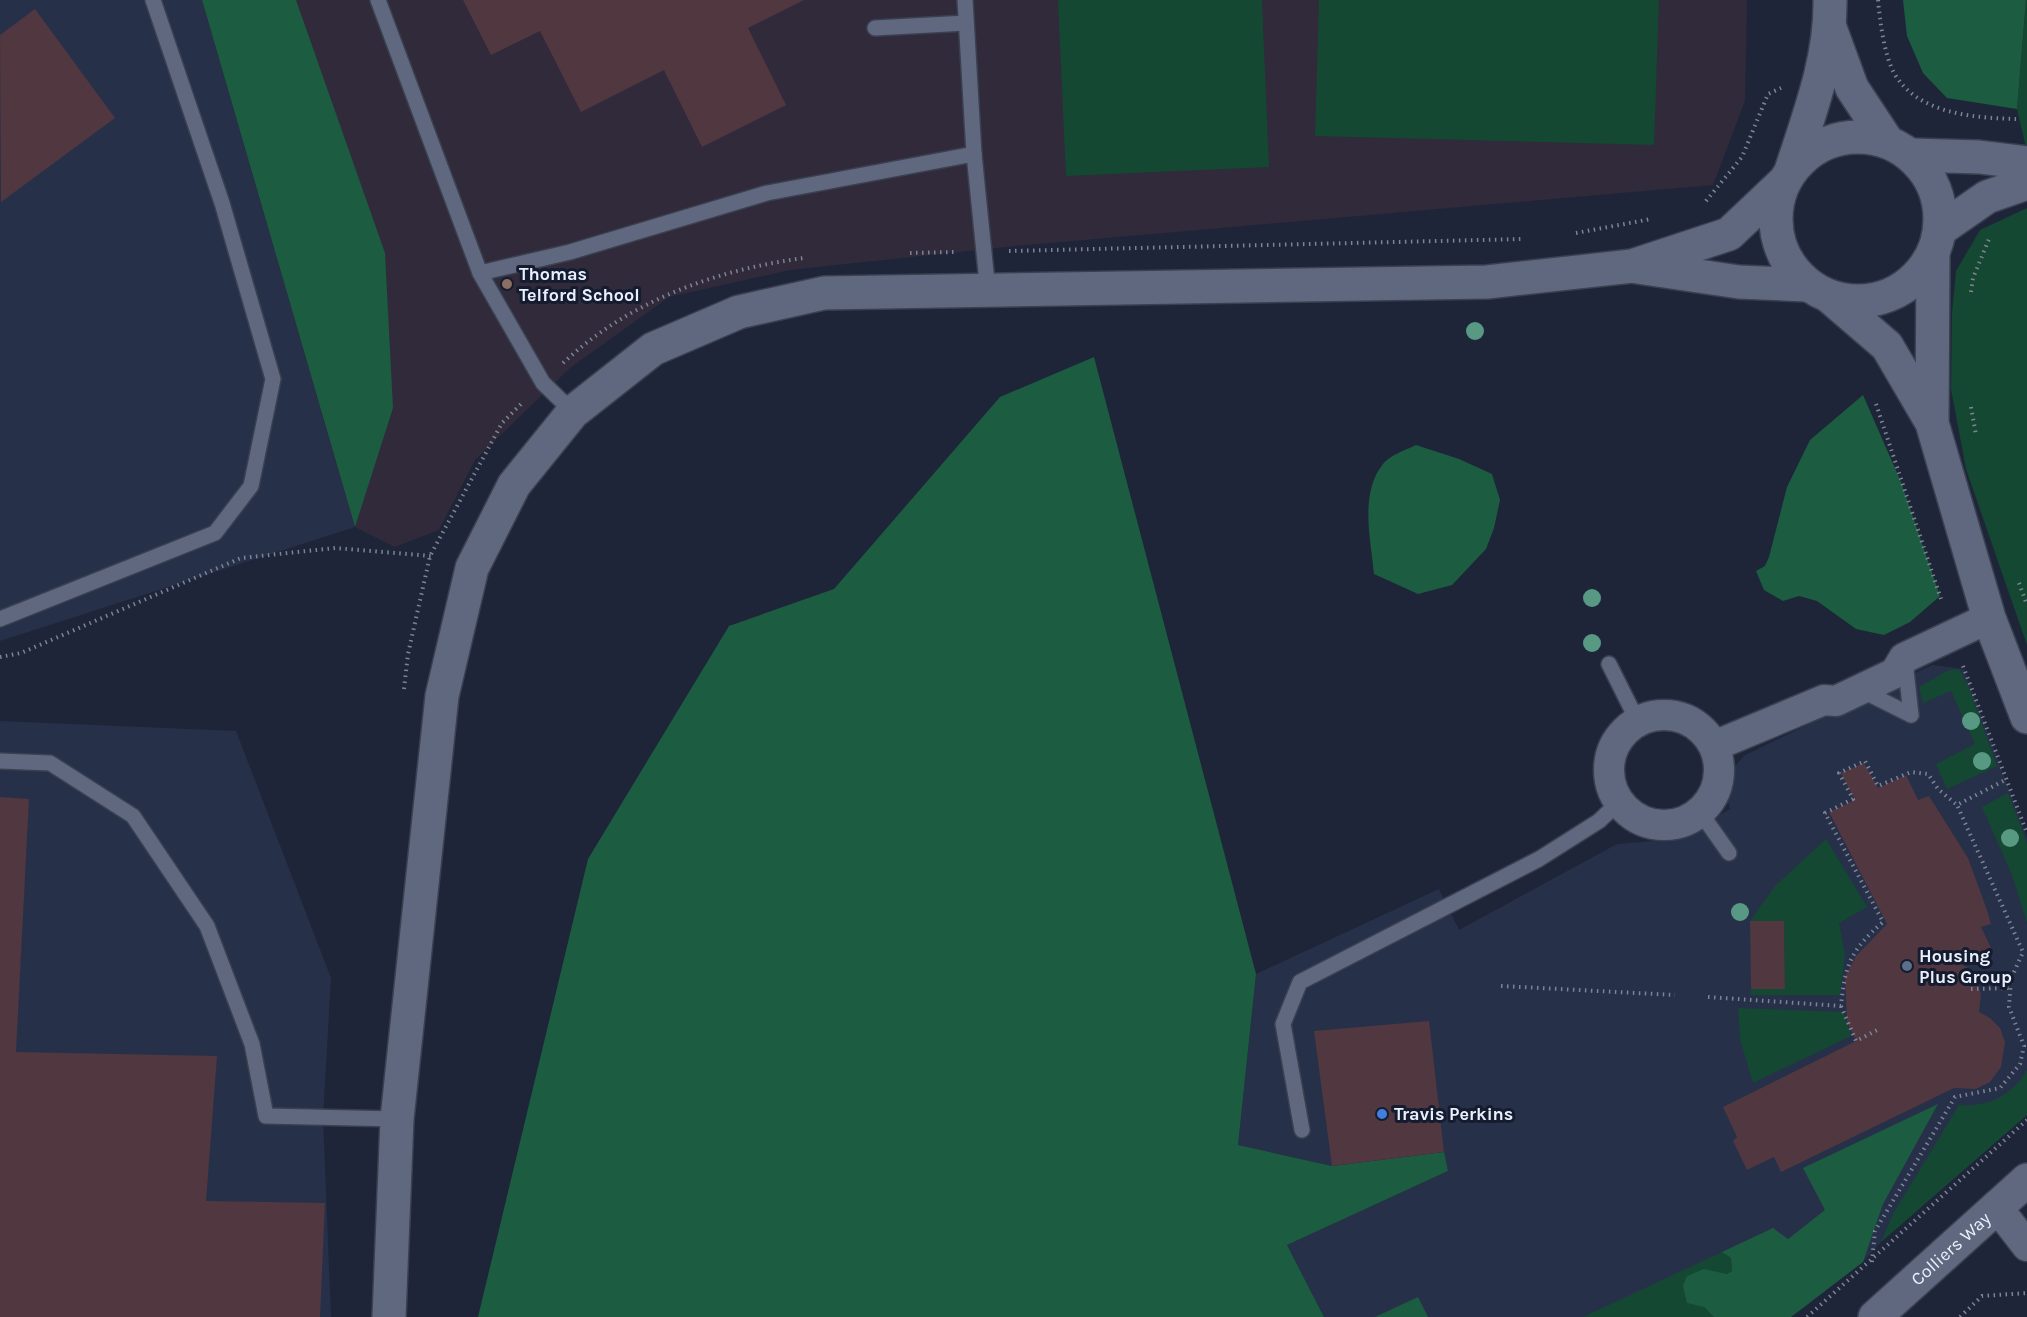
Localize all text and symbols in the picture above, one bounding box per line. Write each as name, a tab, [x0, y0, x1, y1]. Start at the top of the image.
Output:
place label: Thomas Telford School	[519, 263, 640, 306]
marker: Thomas Telford School	[500, 277, 514, 291]
place label: Housing Plus Group	[1919, 945, 2012, 988]
marker: Housing Plus Group	[1900, 959, 1914, 973]
place label: Travis Perkins	[1394, 1103, 1513, 1125]
marker: Travis Perkins	[1375, 1107, 1389, 1121]
street label: Colliers Way	[1906, 1207, 1996, 1290]

